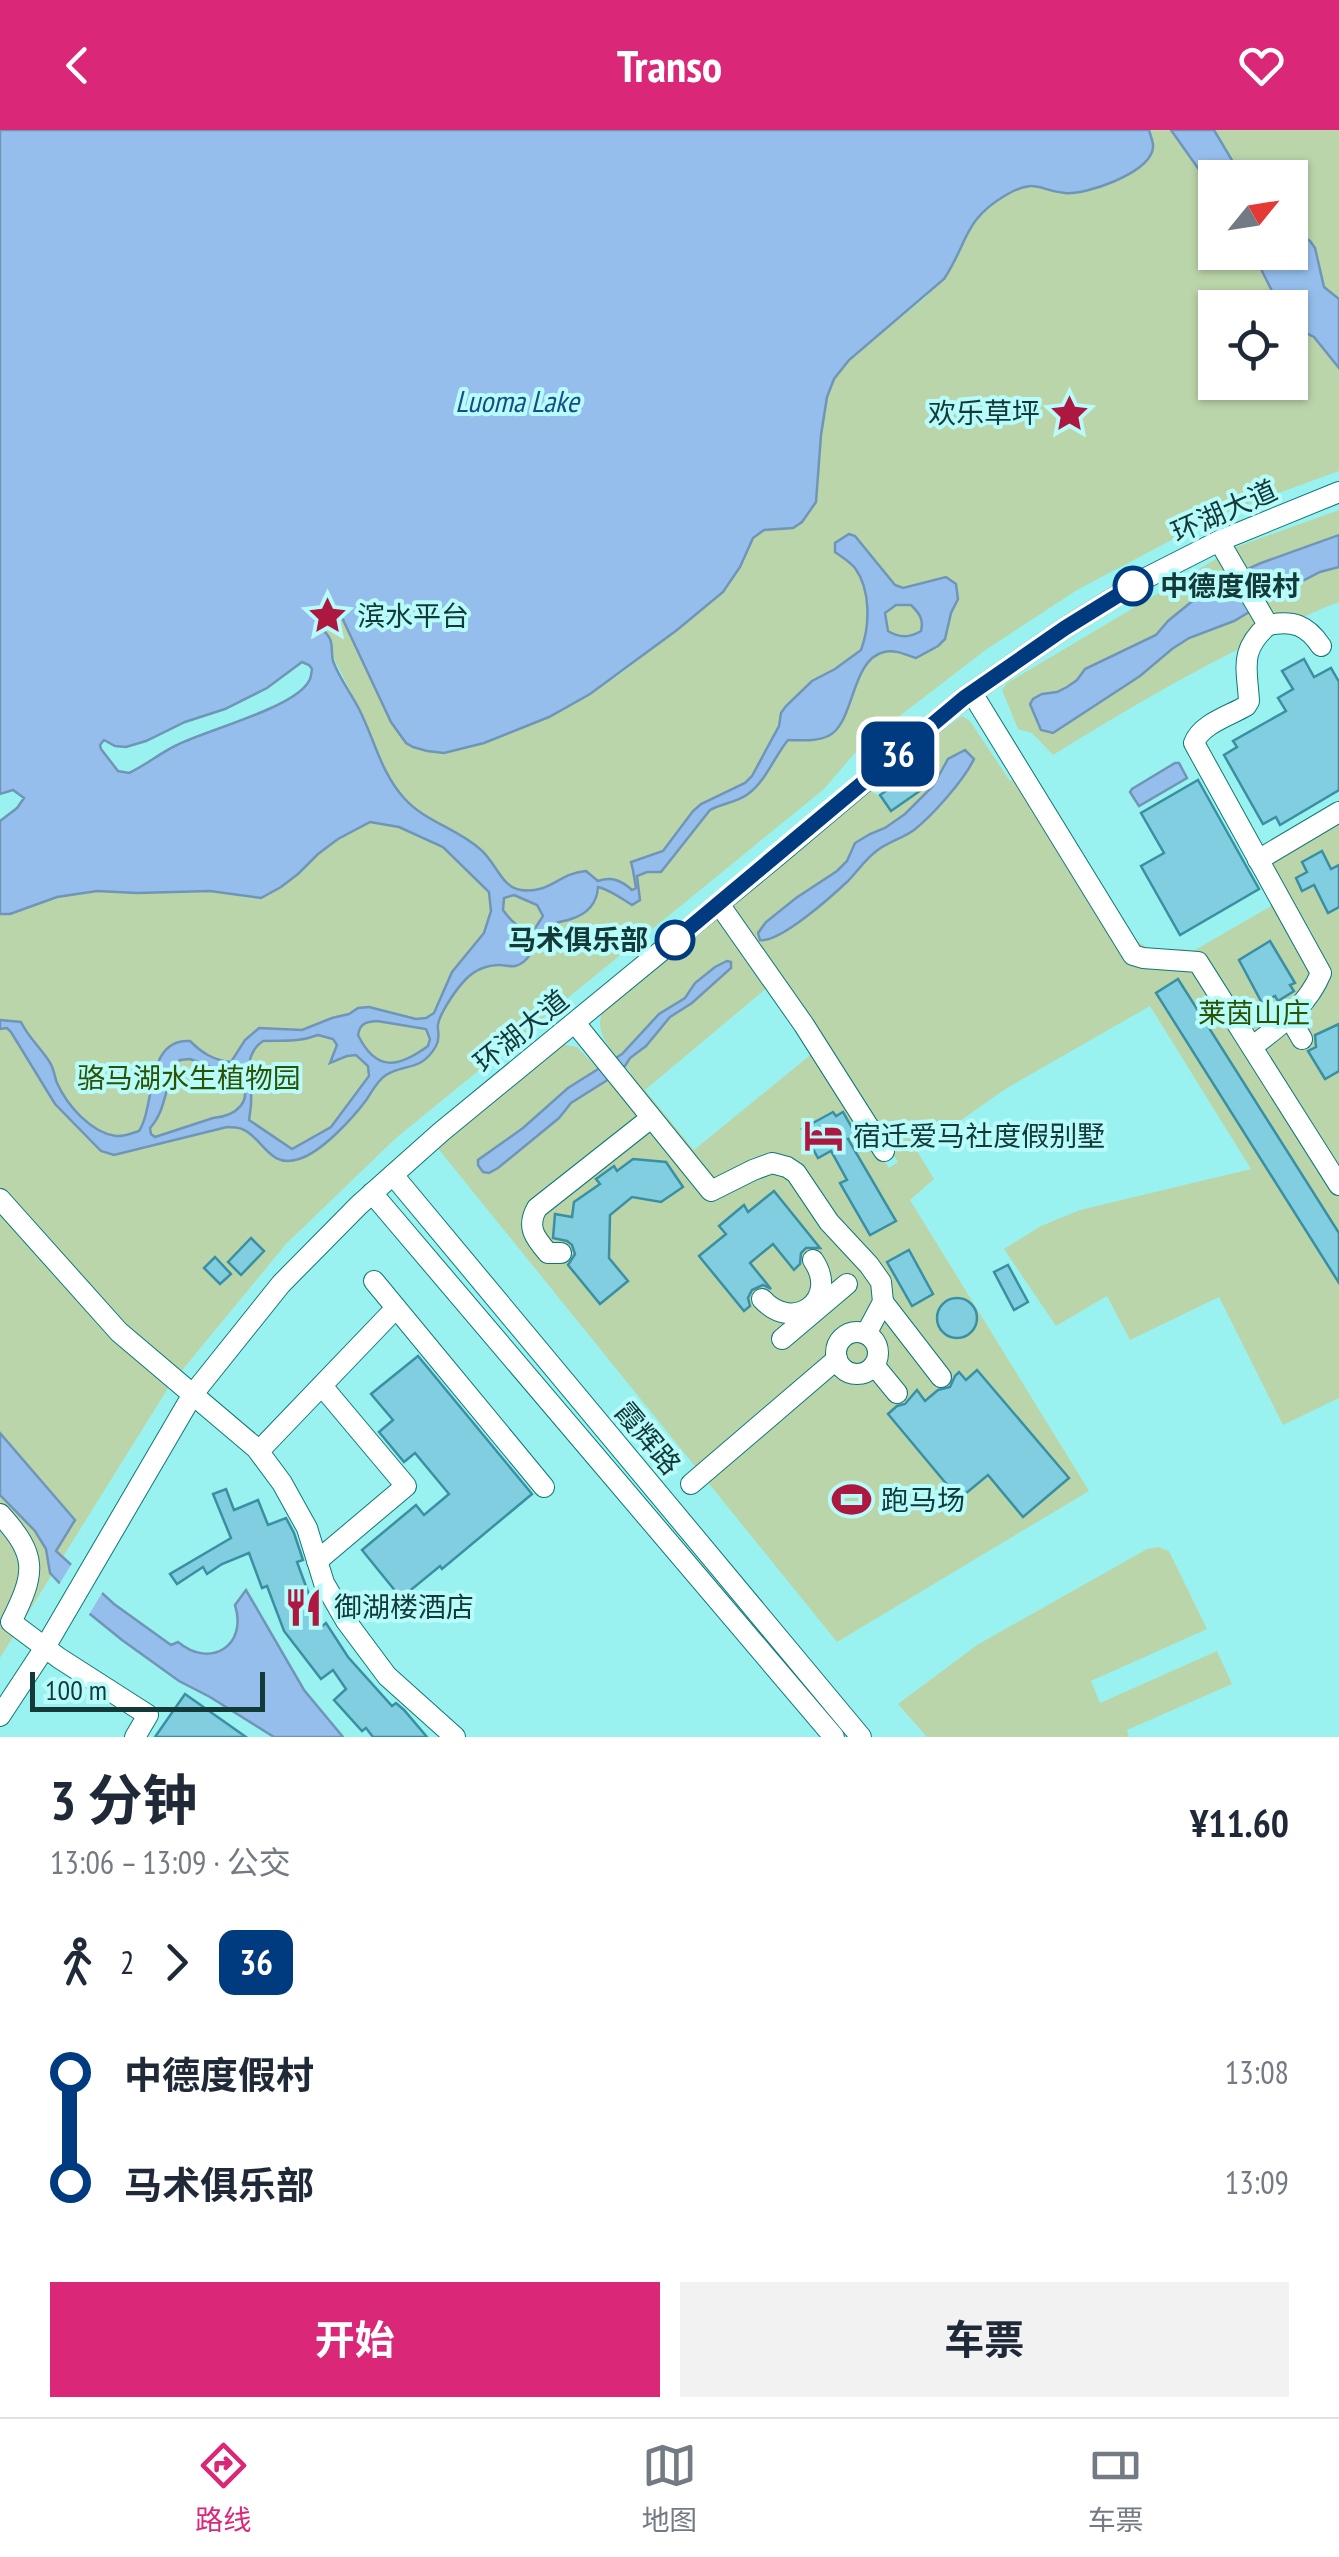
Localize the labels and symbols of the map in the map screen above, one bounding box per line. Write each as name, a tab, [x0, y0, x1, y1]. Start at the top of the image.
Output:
north arrow	[1198, 160, 1308, 270]
water label: Luoma Lake	[455, 381, 580, 420]
place icon: 欢乐草坪	[1049, 392, 1091, 434]
place label: 欢乐草坪	[928, 394, 1040, 431]
street label: 环湖大道	[1165, 471, 1282, 550]
marker: 中德度假村	[1114, 567, 1152, 605]
place label: 中德度假村	[1160, 567, 1300, 604]
place icon: 滨水平台	[306, 595, 348, 637]
place label: 滨水平台	[357, 597, 469, 634]
line badge: 36	[853, 722, 943, 786]
place label: 马术俱乐部	[508, 921, 648, 958]
marker: 马术俱乐部	[656, 921, 694, 959]
street label: 环湖大道	[466, 981, 576, 1080]
park label: 莱茵山庄	[1198, 994, 1310, 1031]
park label: 骆马湖水生植物园	[77, 1059, 301, 1096]
hotel icon: 宿迁爱马社度假别墅	[802, 1115, 844, 1157]
place label: 宿迁爱马社度假别墅	[853, 1117, 1105, 1154]
street label: 霞辉路	[607, 1394, 690, 1482]
sports icon: 跑马场	[830, 1479, 872, 1521]
place label: 跑马场	[881, 1481, 965, 1518]
restaurant icon: 御湖楼酒店	[283, 1586, 325, 1628]
place label: 御湖楼酒店	[334, 1588, 474, 1625]
scale bar	[30, 1667, 265, 1712]

